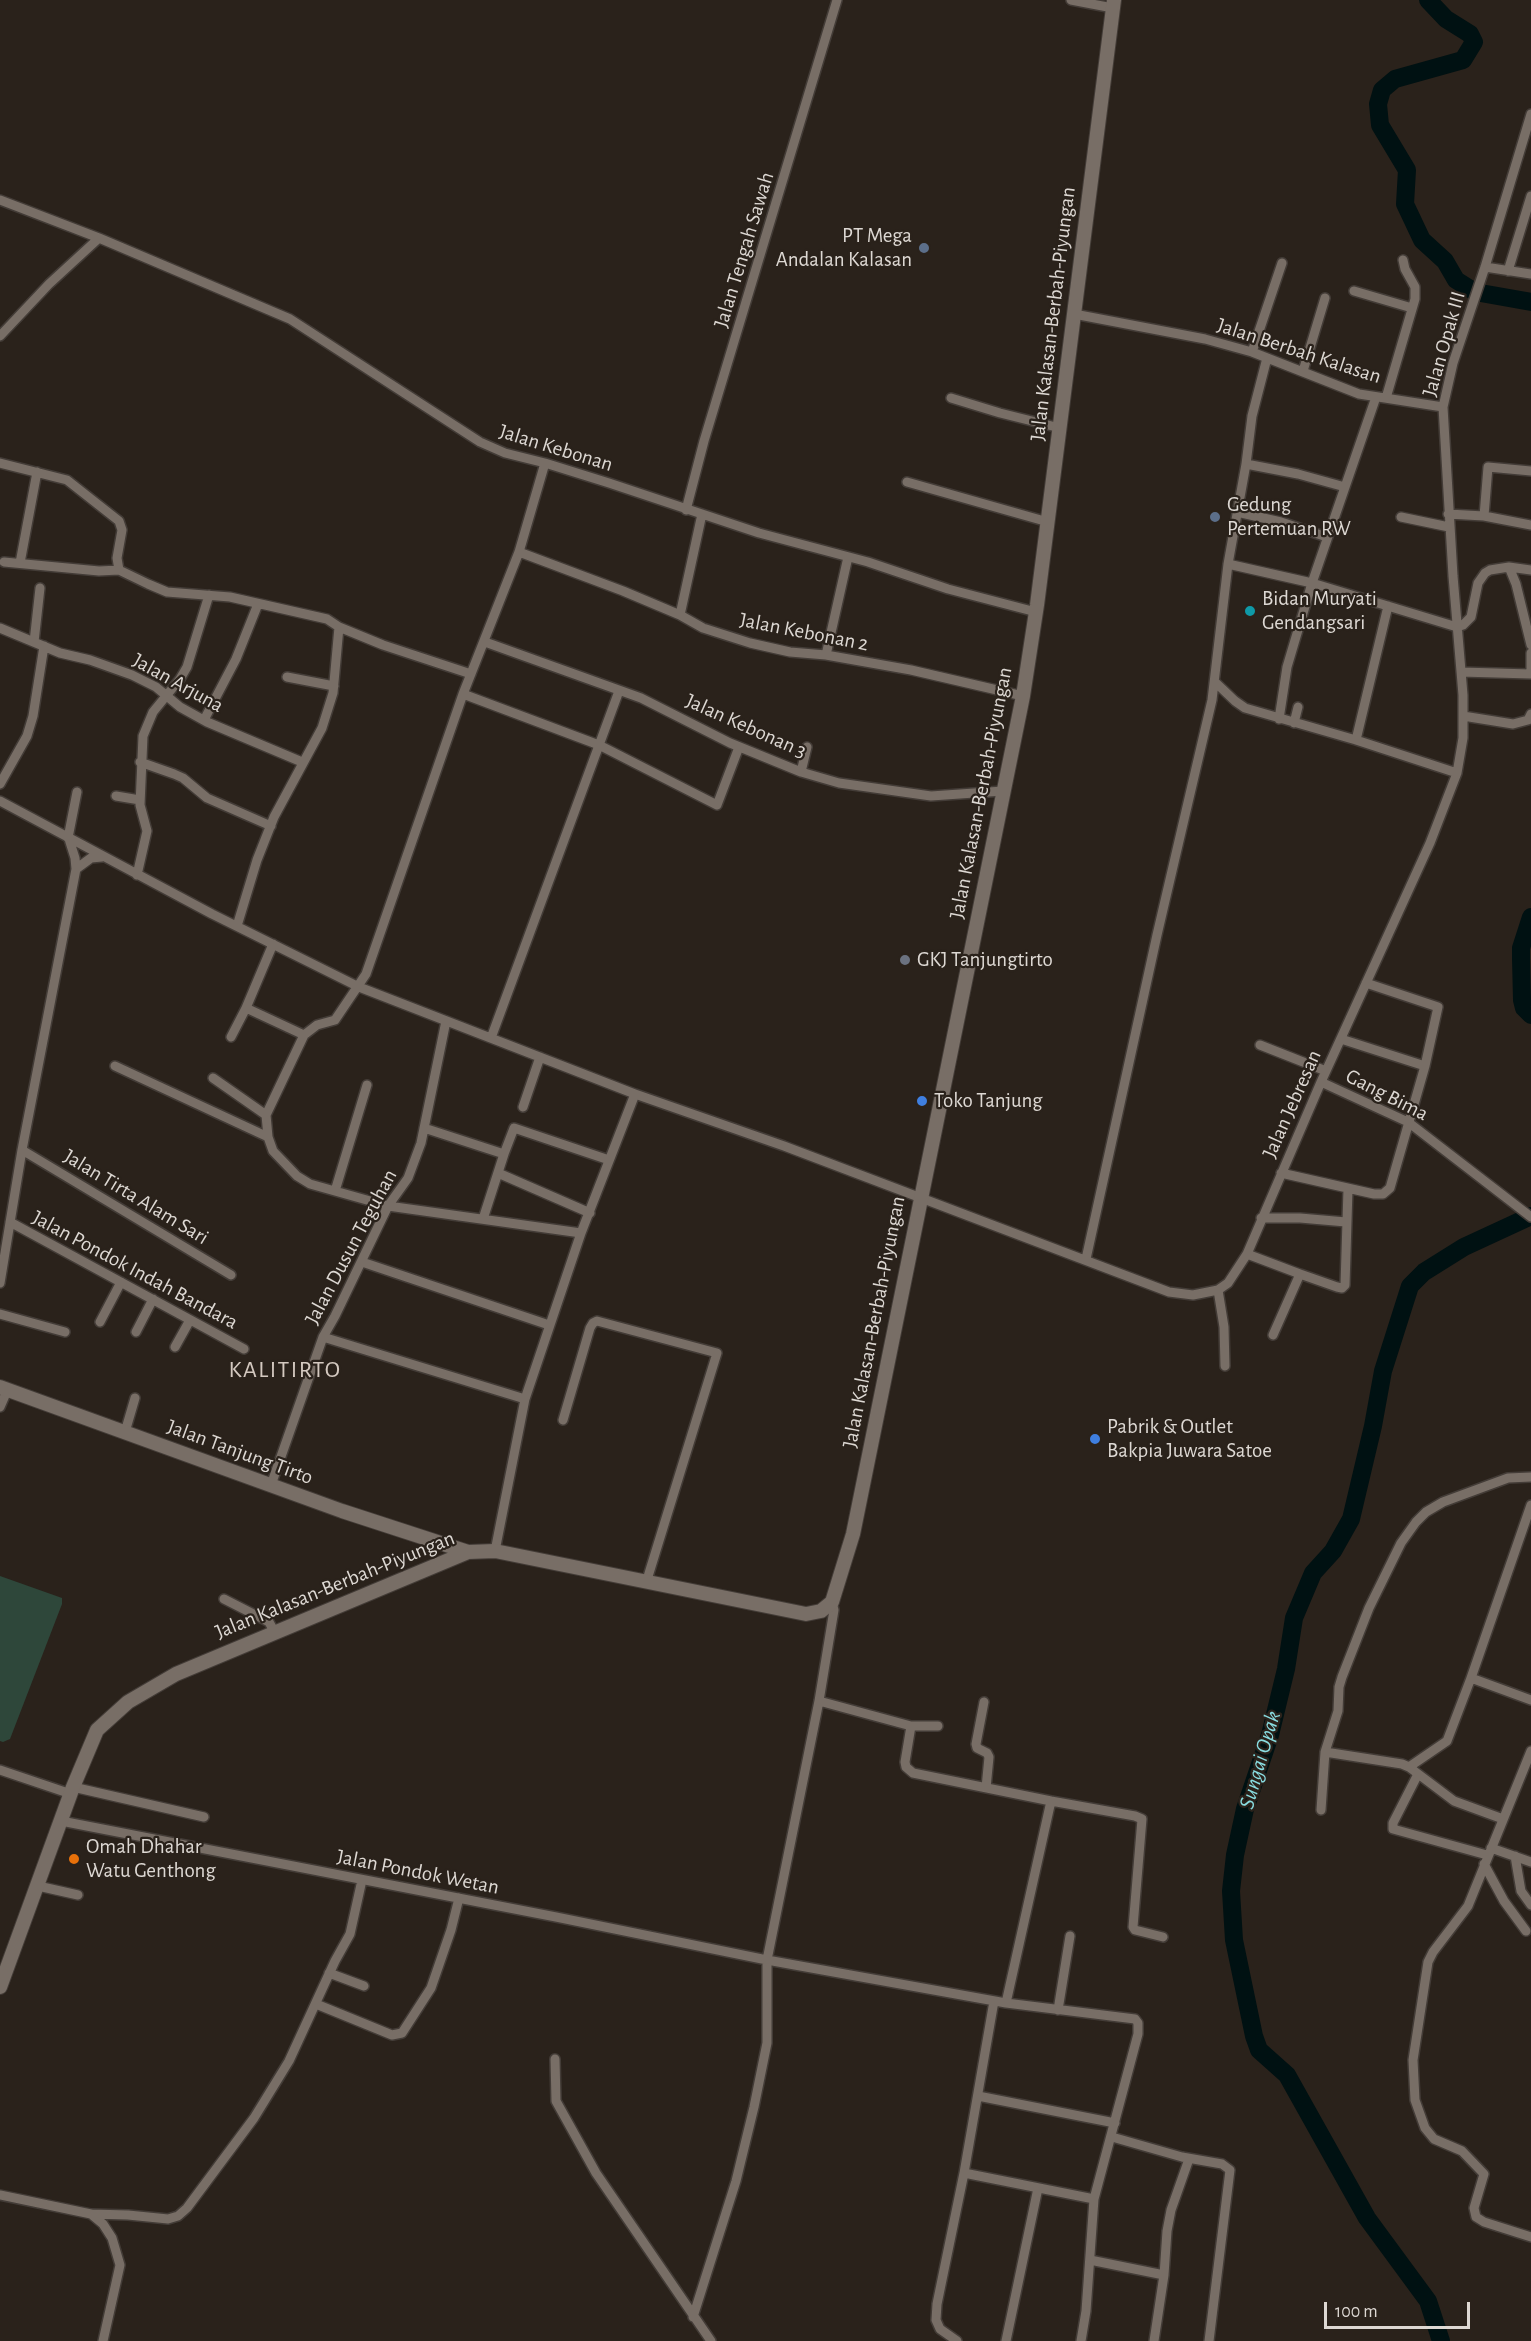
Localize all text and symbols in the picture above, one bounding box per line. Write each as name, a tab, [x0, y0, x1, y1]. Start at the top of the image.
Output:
street label: Jalan Tengah Sawah	[708, 169, 780, 331]
street label: Jalan Kalasan-Berbah-Piyungan	[1025, 185, 1081, 443]
place label: PT Mega Andalan Kalasan	[776, 223, 912, 273]
marker: PT Mega Andalan Kalasan	[917, 241, 931, 255]
street label: Jalan Opak III	[1417, 288, 1471, 400]
street label: Jalan Berbah Kalasan	[1214, 313, 1384, 389]
street label: Jalan Kebonan	[496, 419, 616, 477]
place label: Gedung Pertemuan RW	[1227, 492, 1351, 542]
marker: Gedung Pertemuan RW	[1208, 510, 1222, 524]
place label: Bidan Muryati Gendangsari	[1262, 586, 1377, 636]
marker: Bidan Muryati Gendangsari	[1243, 604, 1257, 618]
street label: Jalan Kebonan 2	[738, 607, 870, 657]
street label: Jalan Arjuna	[128, 648, 228, 718]
street label: Jalan Kalasan-Berbah-Piyungan	[944, 665, 1018, 921]
street label: Jalan Kebonan 3	[682, 688, 810, 764]
place label: GKJ Tanjungtirto	[917, 947, 1053, 973]
marker: GKJ Tanjungtirto	[898, 953, 912, 967]
street label: Jalan Jebresan	[1257, 1046, 1327, 1162]
street label: Gang Bima	[1342, 1064, 1432, 1126]
place label: Toko Tanjung	[934, 1088, 1043, 1114]
marker: Toko Tanjung	[915, 1094, 929, 1108]
street label: Jalan Tirta Alam Sari	[59, 1144, 213, 1250]
street label: Jalan Dusun Teguhan	[299, 1165, 403, 1329]
street label: Jalan Kalasan-Berbah-Piyungan	[837, 1194, 911, 1450]
street label: Jalan Pondok Indah Bandara	[28, 1205, 242, 1335]
district label: KALITIRTO	[228, 1356, 342, 1384]
street label: Jalan Tanjung Tirto	[164, 1414, 316, 1490]
place label: Pabrik & Outlet Bakpia Juwara Satoe	[1107, 1414, 1272, 1464]
marker: Pabrik & Outlet Bakpia Juwara Satoe	[1088, 1432, 1102, 1446]
street label: Jalan Kalasan-Berbah-Piyungan	[212, 1525, 458, 1645]
water label: Sungai Opak	[1233, 1708, 1287, 1812]
place label: Omah Dhahar Watu Genthong	[86, 1834, 216, 1884]
street label: Jalan Pondok Wetan	[335, 1844, 501, 1900]
marker: Omah Dhahar Watu Genthong	[67, 1852, 81, 1866]
scale bar	[1327, 2290, 1472, 2328]
text: 100 m	[1335, 2303, 1378, 2321]

